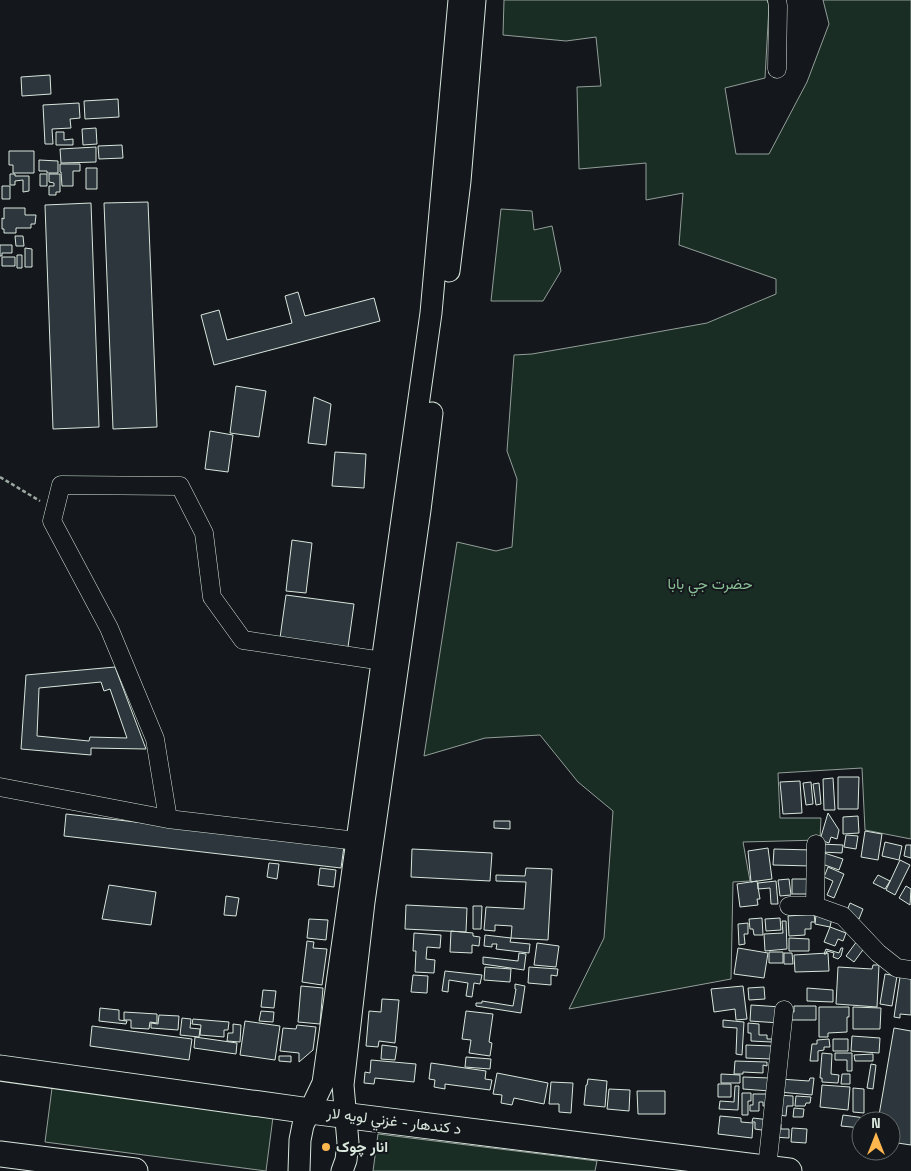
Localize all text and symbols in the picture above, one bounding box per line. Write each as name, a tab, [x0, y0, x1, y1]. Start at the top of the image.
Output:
park label: حضرت جي بابا	[668, 574, 752, 597]
street label: د کندهار - غزني لويه لار	[324, 1103, 462, 1142]
north arrow	[851, 1111, 901, 1161]
text: N	[871, 1114, 881, 1132]
place label: انار چوک	[336, 1137, 388, 1157]
marker: انار چوک	[320, 1141, 332, 1153]

